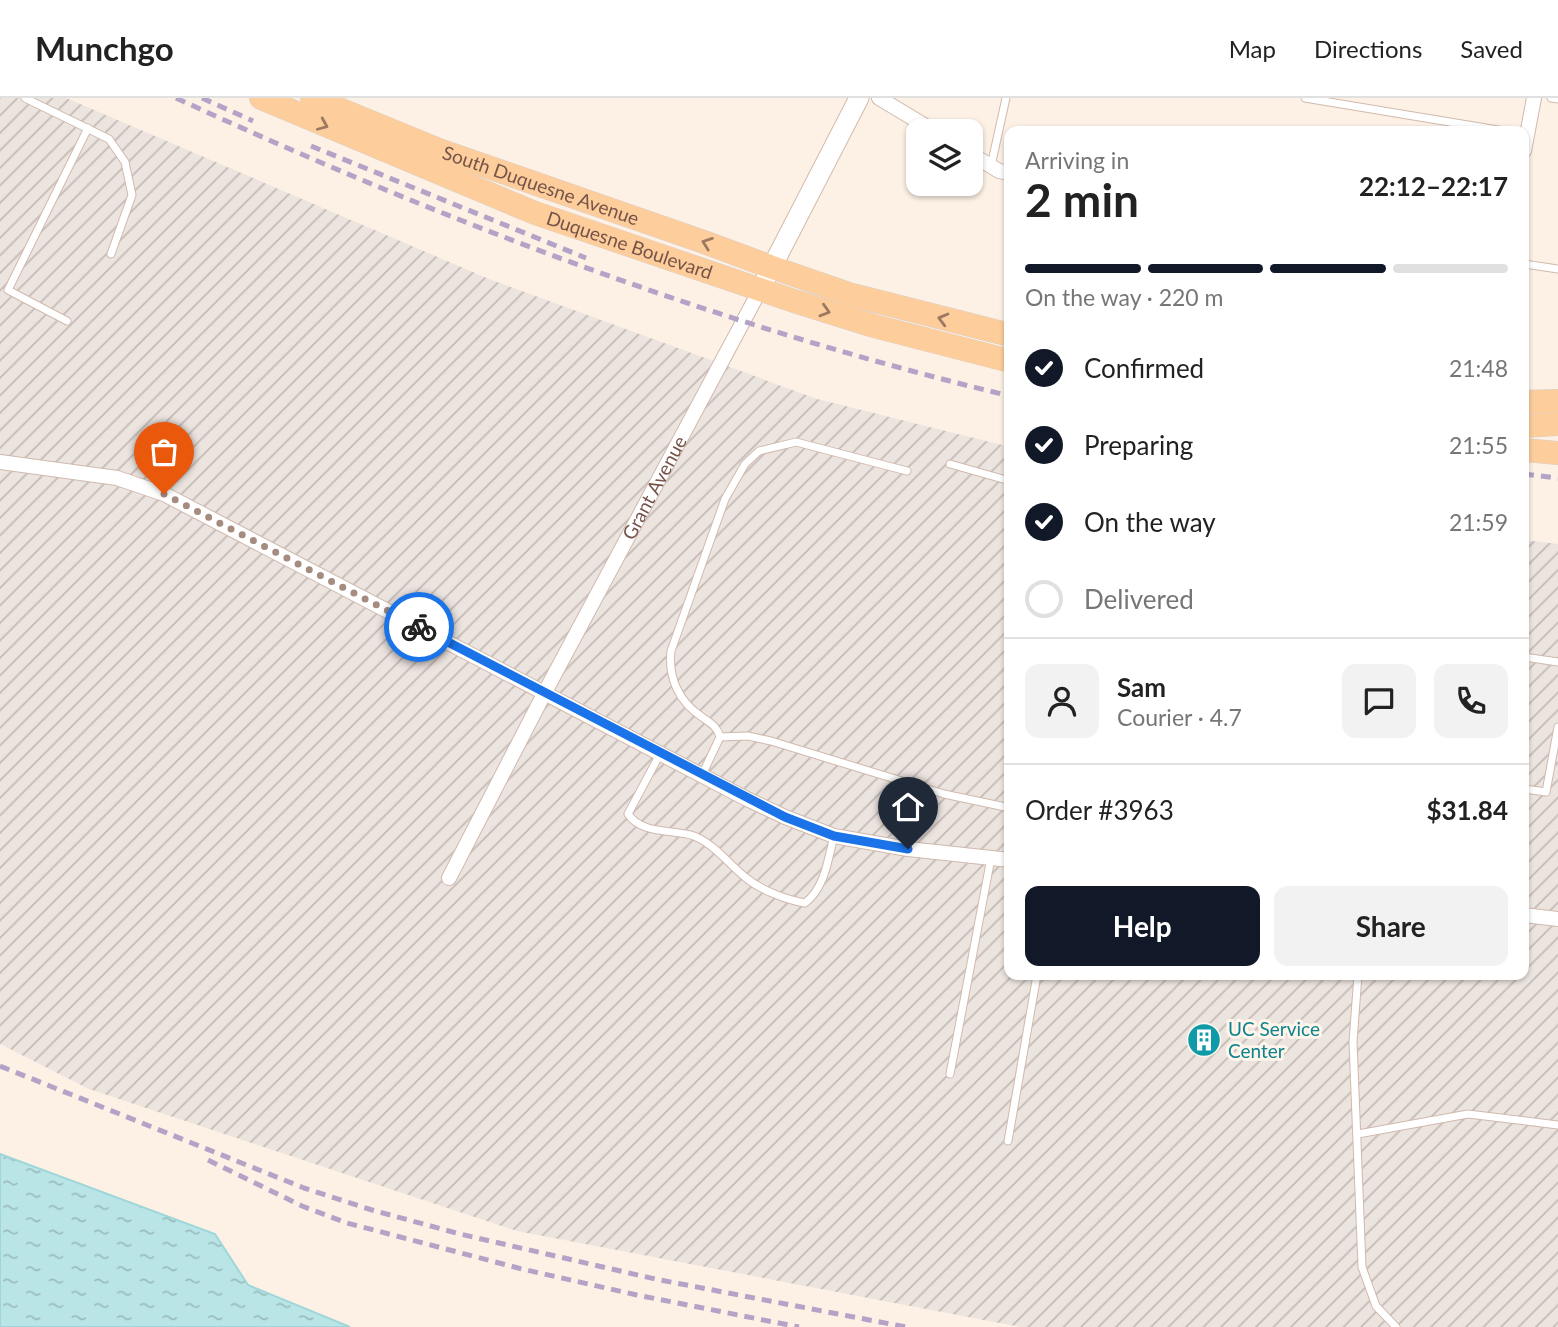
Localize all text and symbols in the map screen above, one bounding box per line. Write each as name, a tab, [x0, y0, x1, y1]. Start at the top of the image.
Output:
text: Munchgo	[35, 28, 174, 68]
text: Map	[1229, 34, 1276, 63]
text: Directions	[1314, 34, 1422, 63]
text: Saved	[1460, 34, 1523, 63]
one-way arrow	[316, 117, 329, 131]
map controls	[906, 119, 983, 196]
button: layers	[906, 119, 983, 196]
street label: South Duquesne Avenue	[440, 140, 642, 230]
text: Arriving in	[1025, 146, 1129, 174]
text: 22:12–22:17	[1359, 170, 1508, 202]
text: 2 min	[1025, 172, 1139, 227]
street label: Duquesne Boulevard	[544, 206, 716, 284]
one-way arrow	[702, 237, 714, 251]
text: On the way · 220 m	[1025, 283, 1224, 311]
one-way arrow	[819, 302, 831, 317]
one-way arrow	[938, 313, 950, 327]
icon: check	[1025, 349, 1063, 387]
text: Confirmed	[1084, 352, 1204, 384]
text: 21:48	[1449, 354, 1508, 382]
pin	[134, 422, 194, 494]
icon: check	[1025, 426, 1063, 464]
text: Preparing	[1084, 429, 1193, 461]
text: 21:55	[1449, 431, 1508, 459]
street label: Grant Avenue	[617, 432, 691, 543]
icon: bag	[145, 433, 183, 471]
icon: check	[1025, 503, 1063, 541]
text: On the way	[1084, 506, 1216, 538]
text: 21:59	[1449, 508, 1508, 536]
text: Delivered	[1084, 583, 1194, 615]
courier	[384, 592, 454, 662]
icon: bike	[400, 608, 438, 646]
button: person	[1025, 664, 1099, 738]
button: chat	[1342, 664, 1416, 738]
button: phone	[1434, 664, 1508, 738]
text: Sam	[1117, 671, 1166, 703]
text: Courier · 4.7	[1117, 703, 1242, 731]
pin	[878, 777, 938, 849]
icon: home	[889, 788, 927, 826]
text: Order #3963	[1025, 794, 1174, 826]
text: $31.84	[1426, 794, 1508, 826]
button: Help	[1025, 886, 1260, 966]
button: Share	[1274, 886, 1508, 966]
place label: UC Service Center	[1228, 1017, 1320, 1062]
building icon: UC Service Center	[1185, 1021, 1223, 1059]

